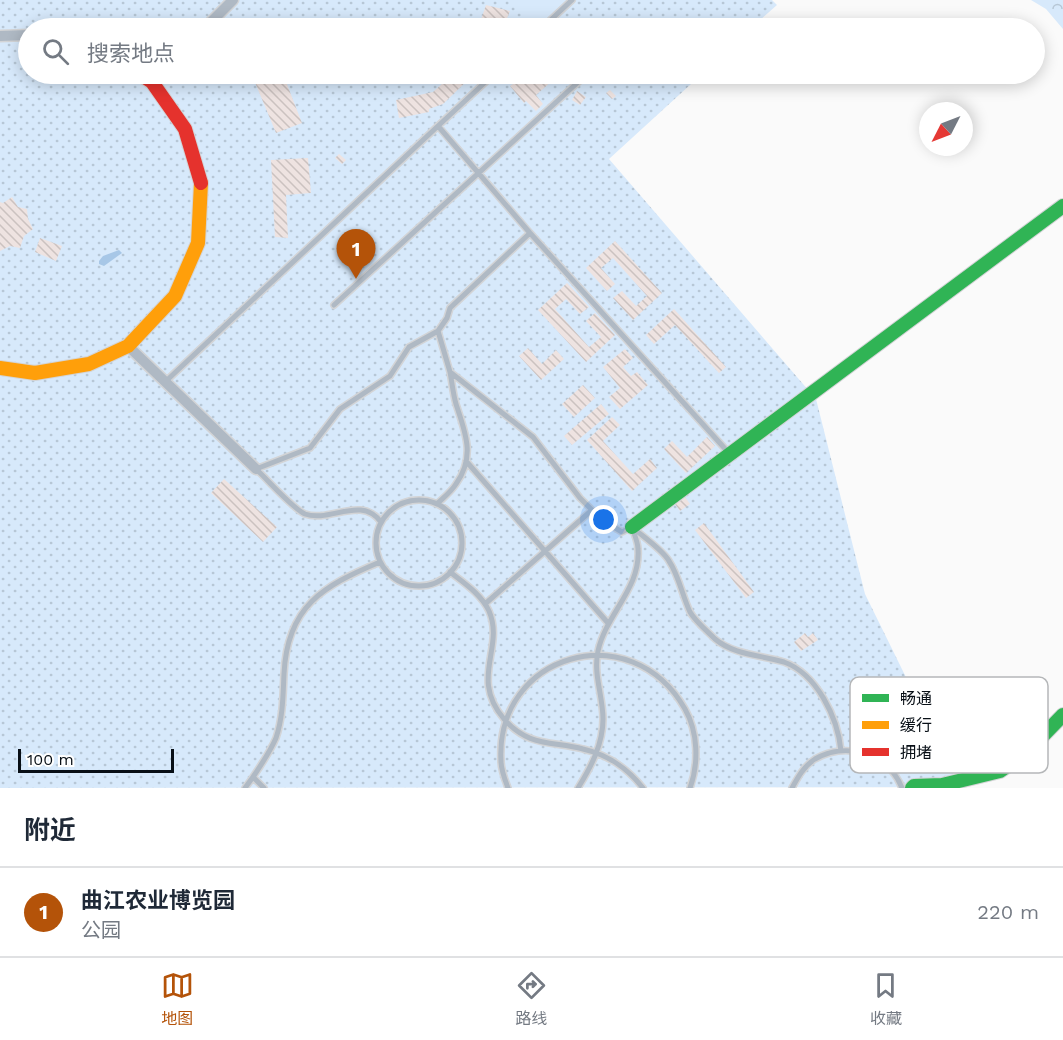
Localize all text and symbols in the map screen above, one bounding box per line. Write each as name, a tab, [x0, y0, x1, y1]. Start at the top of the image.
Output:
search box	[18, 18, 1045, 84]
icon: search	[39, 35, 72, 68]
text: 搜索地点	[87, 41, 175, 66]
north arrow	[919, 102, 973, 156]
pin: 1	[336, 230, 376, 279]
your location	[589, 505, 618, 534]
legend	[850, 677, 1048, 773]
text: 畅通	[900, 689, 932, 708]
text: 缓行	[900, 716, 932, 735]
text: 拥堵	[900, 743, 932, 762]
scale bar	[18, 746, 174, 774]
text: 100 m	[27, 750, 74, 769]
text: 附近	[24, 815, 76, 845]
text: 曲江农业博览园	[81, 888, 235, 913]
text: 1	[39, 900, 48, 924]
text: 220 m	[977, 900, 1039, 924]
text: 公园	[81, 918, 121, 942]
tab: 地图	[161, 969, 194, 1029]
tab: 路线	[515, 969, 548, 1029]
tab: 收藏	[869, 969, 902, 1029]

